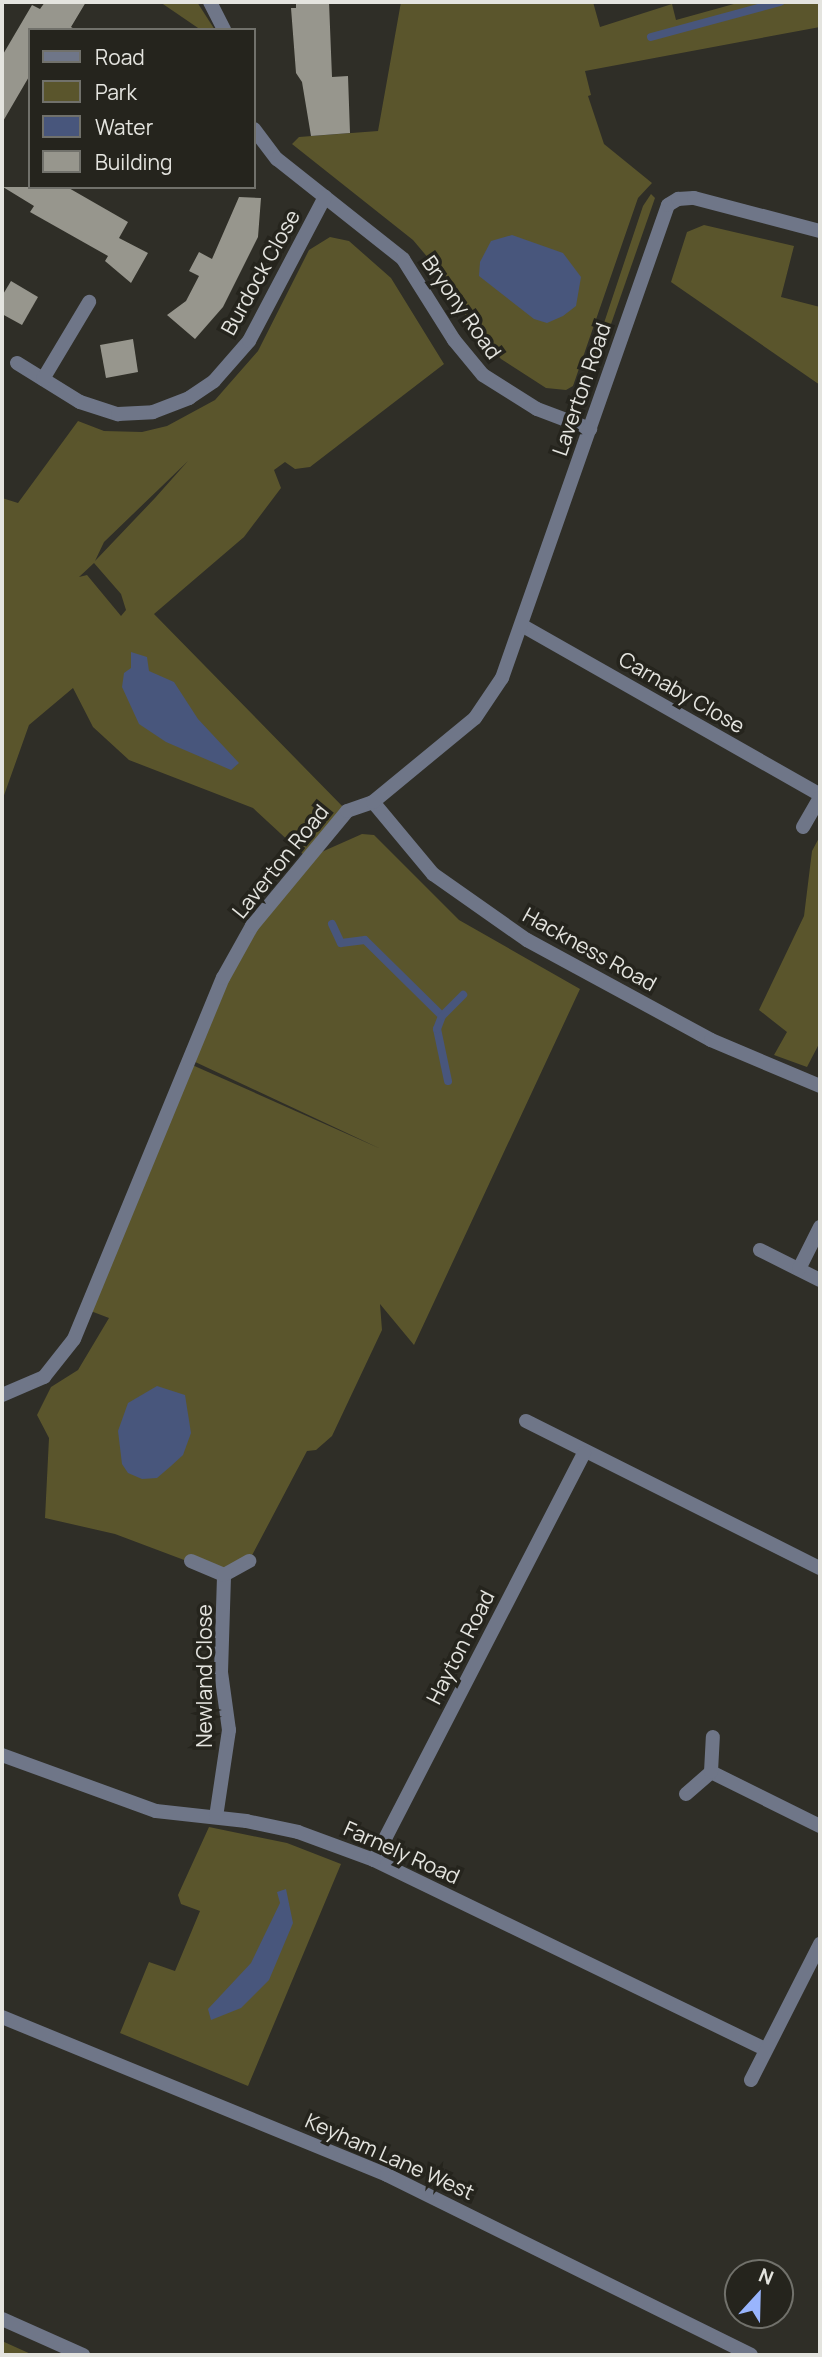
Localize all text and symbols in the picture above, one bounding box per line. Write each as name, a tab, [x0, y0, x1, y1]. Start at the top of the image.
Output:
legend	[28, 28, 256, 189]
text: Road	[95, 43, 145, 71]
text: Park	[95, 78, 137, 106]
text: Water	[95, 113, 153, 141]
text: Building	[95, 148, 172, 176]
street label: Burdock Close	[215, 205, 305, 339]
street label: Bryony Road	[417, 250, 507, 364]
street label: Laverton Road	[546, 319, 616, 459]
street label: Carnaby Close	[615, 646, 749, 738]
street label: Laverton Road	[226, 799, 334, 923]
street label: Hackness Road	[519, 902, 661, 996]
street label: Hayton Road	[421, 1586, 499, 1708]
street label: Newland Close	[191, 1604, 217, 1748]
street label: Farnely Road	[340, 1815, 464, 1889]
street label: Keyham Lane West	[302, 2107, 478, 2205]
north arrow	[724, 2259, 794, 2329]
text: N	[755, 2262, 777, 2291]

